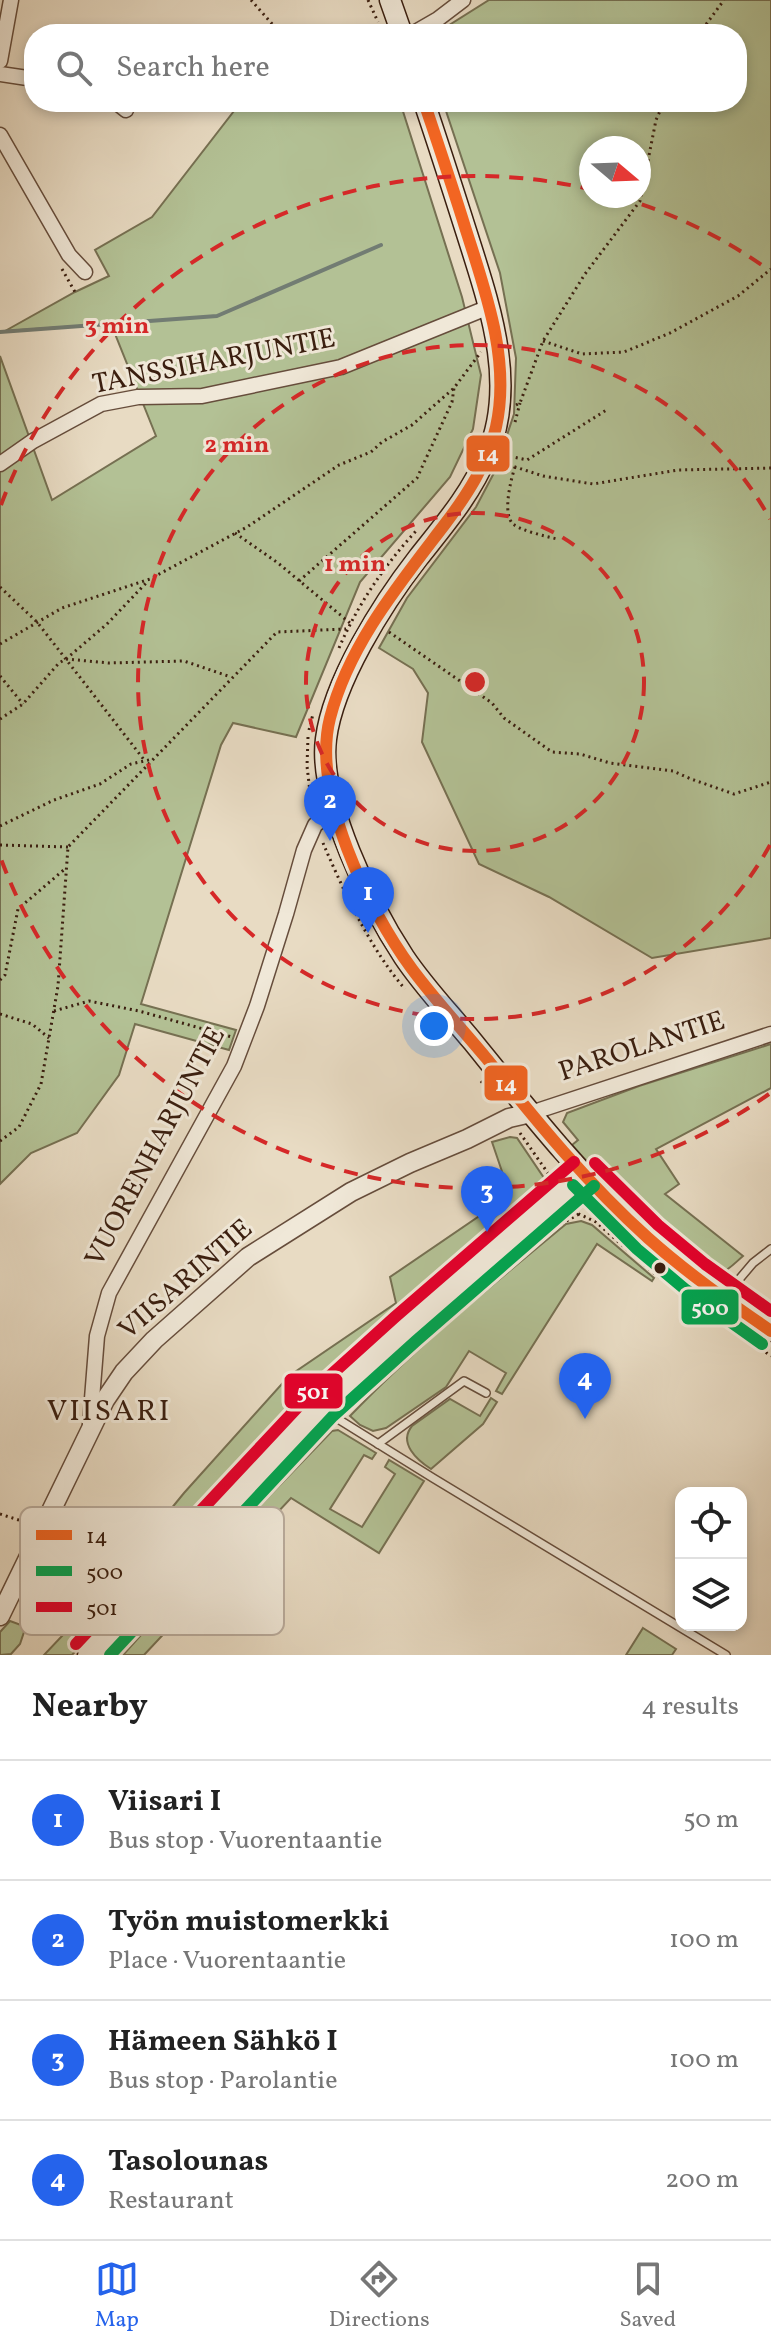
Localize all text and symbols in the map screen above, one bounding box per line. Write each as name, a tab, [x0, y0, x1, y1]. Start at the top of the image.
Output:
search box	[24, 24, 747, 112]
icon: search	[52, 46, 96, 90]
text: Search here	[116, 47, 270, 89]
north arrow	[579, 136, 651, 208]
text: 3 min	[85, 310, 149, 344]
street label: TANSSIHARJUNTIE	[89, 319, 339, 405]
text: 2 min	[205, 429, 270, 463]
line badge: 14	[465, 434, 511, 473]
text: 14	[477, 440, 499, 471]
text: 1 min	[324, 548, 386, 582]
centre of rings	[461, 668, 489, 696]
pin: 2	[304, 775, 356, 841]
pin: 1	[342, 867, 394, 933]
street label: PAROLANTIE	[554, 1002, 730, 1092]
your location	[414, 1006, 454, 1046]
street label: VUORENHARJUNTIE	[76, 1020, 236, 1274]
line badge: 14	[483, 1064, 529, 1102]
text: 14	[495, 1070, 517, 1101]
pin: 3	[461, 1166, 513, 1232]
street label: VIISARINTIE	[110, 1211, 262, 1349]
unlabelled marker	[652, 1260, 668, 1276]
line badge: 500	[680, 1288, 740, 1326]
text: 500	[691, 1294, 729, 1325]
pin: 4	[559, 1353, 611, 1419]
line badge: 501	[283, 1372, 344, 1410]
text: 501	[297, 1378, 329, 1409]
district label: VIISARI	[47, 1391, 171, 1433]
map controls	[675, 1487, 747, 1631]
button: locate	[675, 1487, 747, 1559]
legend	[20, 1507, 284, 1635]
text: 14	[86, 1522, 108, 1553]
text: 500	[86, 1558, 123, 1589]
button: layers	[675, 1559, 747, 1631]
text: 501	[86, 1594, 118, 1625]
text: Nearby	[32, 1684, 148, 1731]
text: 4 results	[641, 1689, 739, 1725]
text: Viisari I	[108, 1781, 221, 1823]
text: 1	[53, 1802, 63, 1838]
text: 50 m	[683, 1802, 739, 1838]
text: Bus stop · Vuorentaantie	[108, 1823, 382, 1859]
text: Työn muistomerkki	[108, 1901, 389, 1943]
text: 2	[51, 1922, 65, 1958]
text: 100 m	[669, 1922, 739, 1958]
text: Place · Vuorentaantie	[108, 1943, 346, 1979]
text: Hämeen Sähkö I	[108, 2021, 338, 2063]
text: 3	[51, 2042, 65, 2078]
text: 100 m	[669, 2042, 739, 2078]
text: Bus stop · Parolantie	[108, 2063, 337, 2099]
text: Tasolounas	[108, 2141, 268, 2183]
text: 4	[50, 2162, 66, 2198]
text: 200 m	[665, 2162, 739, 2198]
text: Restaurant	[108, 2183, 234, 2219]
tab: Map	[95, 2257, 139, 2336]
tab: Directions	[329, 2257, 430, 2336]
tab: Saved	[619, 2257, 676, 2336]

